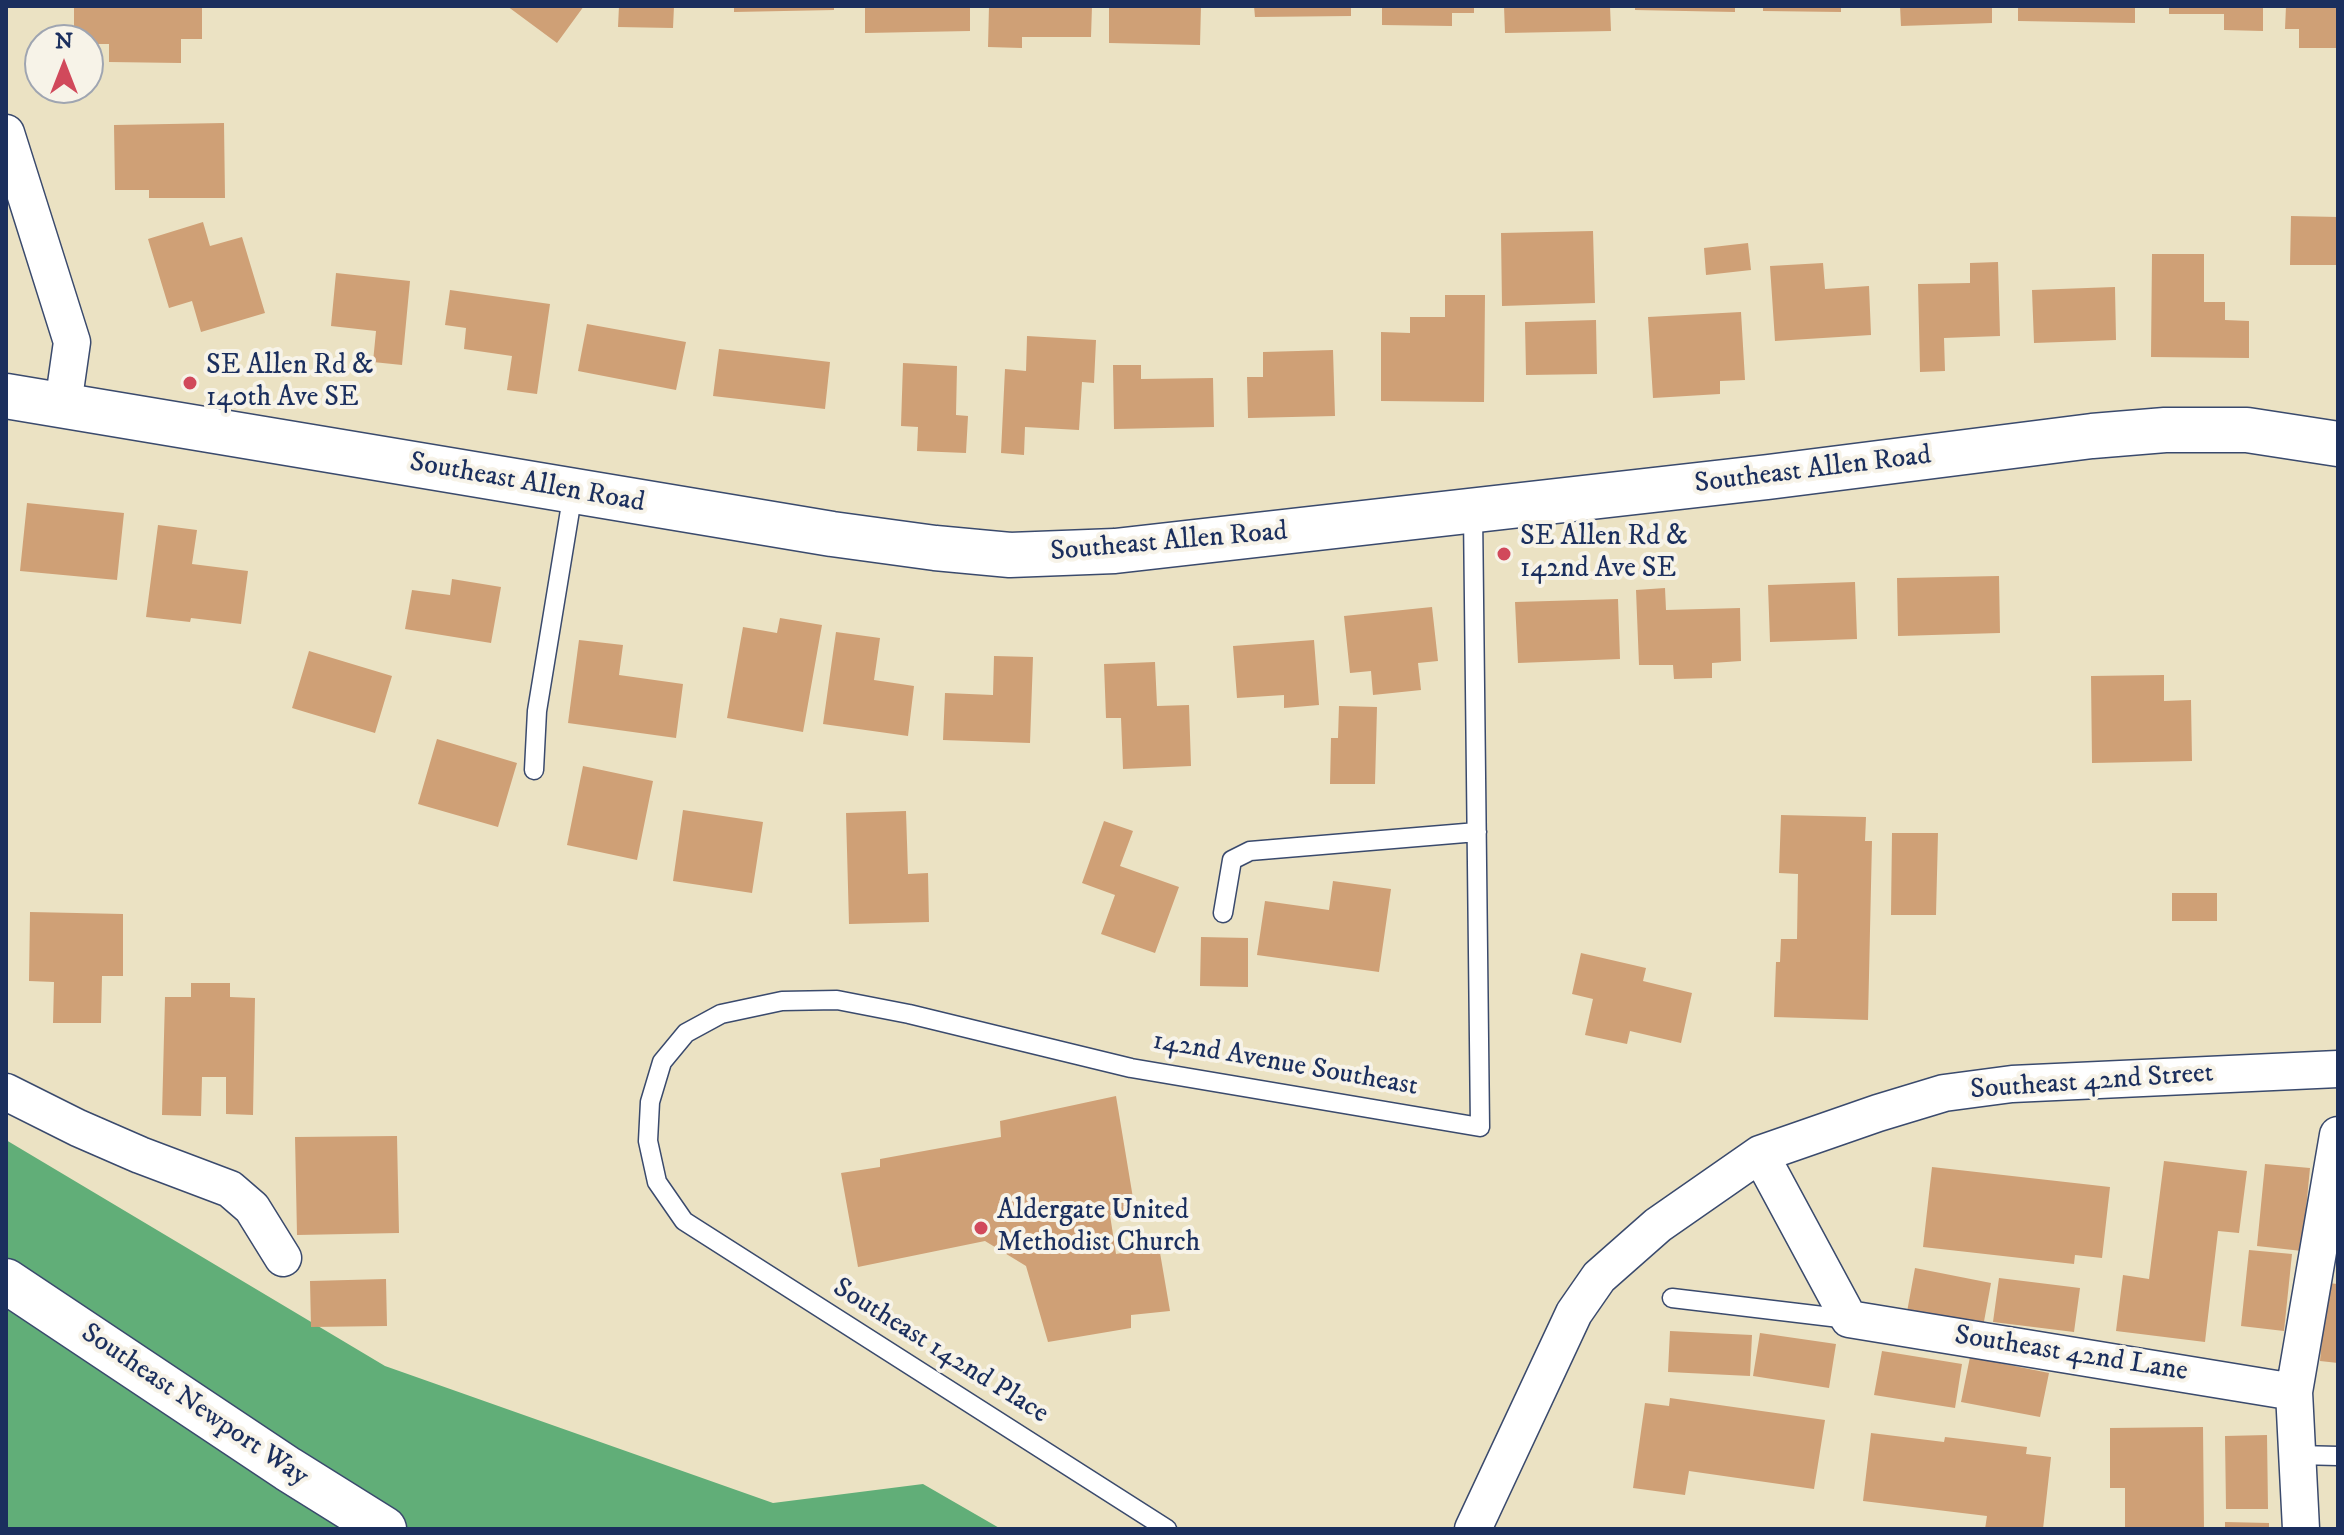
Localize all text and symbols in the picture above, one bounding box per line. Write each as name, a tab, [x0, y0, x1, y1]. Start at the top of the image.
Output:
north arrow	[24, 24, 104, 104]
text: N	[55, 28, 73, 55]
place label: SE Allen Rd & 140th Ave SE	[206, 350, 373, 416]
marker: SE Allen Rd & 140th Ave SE	[181, 374, 199, 392]
street label: Southeast Allen Road	[1693, 440, 1933, 502]
street label: Southeast Allen Road	[407, 447, 647, 521]
street label: Southeast Allen Road	[1049, 516, 1289, 570]
place label: SE Allen Rd & 142nd Ave SE	[1520, 521, 1687, 587]
marker: SE Allen Rd & 142nd Ave SE	[1495, 545, 1513, 563]
street label: 142nd Avenue Southeast	[1150, 1025, 1420, 1105]
street label: Southeast 42nd Street	[1969, 1058, 2215, 1108]
place label: Aldergate United Methodist Church	[997, 1195, 1200, 1261]
marker: Aldergate United Methodist Church	[972, 1219, 990, 1237]
street label: Southeast 142nd Place	[826, 1272, 1054, 1432]
street label: Southeast Newport Way	[74, 1317, 314, 1495]
street label: Southeast 42nd Lane	[1952, 1320, 2190, 1390]

